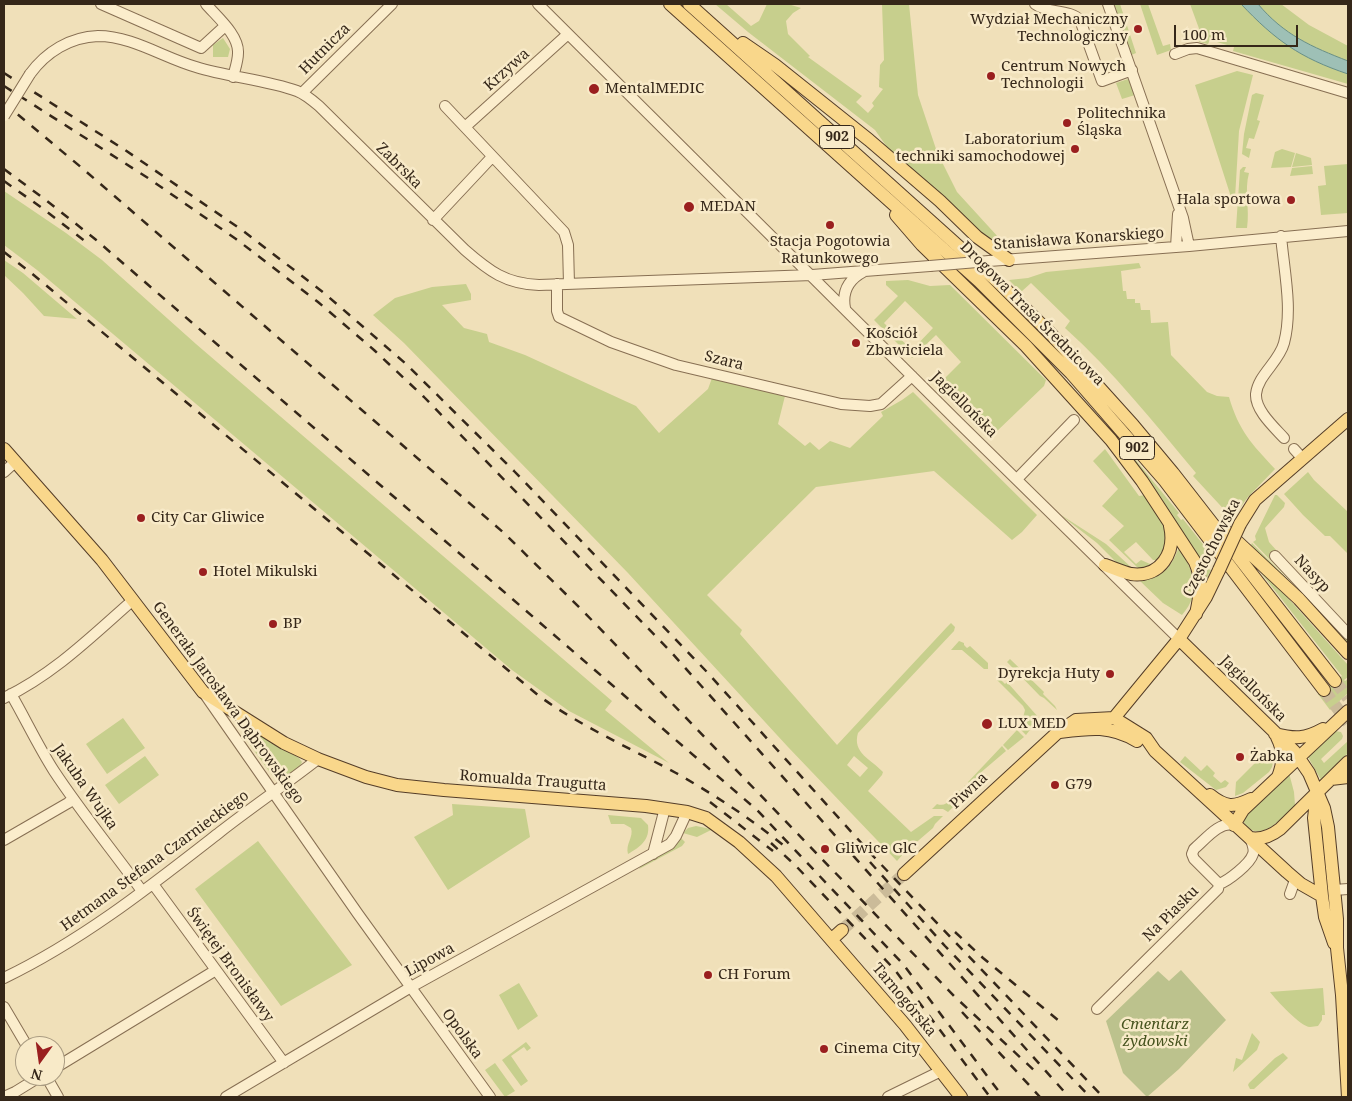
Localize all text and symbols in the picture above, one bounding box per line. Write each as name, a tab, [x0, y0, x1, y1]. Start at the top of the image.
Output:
place label: Wydział Mechaniczny Technologiczny	[970, 11, 1128, 46]
scale bar	[1177, 15, 1301, 47]
street label: Hutnicza	[296, 20, 354, 78]
marker: Wydział Mechaniczny Technologiczny	[1132, 23, 1144, 35]
text: 100 m	[1182, 24, 1225, 44]
street label: Krzywa	[481, 45, 533, 95]
place label: Centrum Nowych Technologii	[1001, 58, 1126, 93]
marker: Centrum Nowych Technologii	[985, 70, 997, 82]
place label: MentalMEDIC	[605, 80, 704, 98]
marker: MentalMEDIC	[587, 82, 601, 96]
place label: Politechnika Śląska	[1077, 105, 1166, 140]
marker: Politechnika Śląska	[1061, 117, 1073, 129]
road number: 902	[820, 125, 854, 148]
place label: Laboratorium techniki samochodowej	[896, 131, 1065, 166]
street label: Zabrska	[372, 139, 426, 193]
marker: Laboratorium techniki samochodowej	[1069, 143, 1081, 155]
place label: Hala sportowa	[1177, 191, 1281, 209]
marker: Hala sportowa	[1285, 194, 1297, 206]
place label: MEDAN	[700, 198, 756, 216]
marker: MEDAN	[682, 200, 696, 214]
marker: Stacja Pogotowia Ratunkowego	[824, 219, 836, 231]
street label: Stanisława Konarskiego	[993, 224, 1165, 254]
place label: Stacja Pogotowia Ratunkowego	[770, 233, 890, 268]
street label: Drogowa Trasa Średnicowa	[956, 238, 1108, 390]
place label: Kościół Zbawiciela	[866, 325, 944, 360]
marker: Kościół Zbawiciela	[850, 337, 862, 349]
street label: Szara	[703, 347, 745, 375]
street label: Jagiellońska	[927, 368, 1001, 442]
road number: 902	[1120, 436, 1154, 459]
street label: Częstochowska	[1179, 496, 1245, 600]
place label: City Car Gliwice	[151, 509, 265, 527]
marker: City Car Gliwice	[135, 512, 147, 524]
street label: Nasyp	[1290, 552, 1334, 596]
place label: Hotel Mikulski	[213, 563, 318, 581]
marker: Hotel Mikulski	[197, 566, 209, 578]
street label: Generała Jarosława Dąbrowskiego	[148, 598, 308, 808]
place label: BP	[283, 615, 302, 633]
marker: BP	[267, 618, 279, 630]
street label: Jagiellońska	[1216, 652, 1290, 726]
place label: Dyrekcja Huty	[998, 665, 1100, 683]
marker: Dyrekcja Huty	[1104, 668, 1116, 680]
place label: LUX MED	[998, 715, 1066, 733]
marker: LUX MED	[980, 717, 994, 731]
street label: Jakuba Wujka	[49, 741, 121, 833]
place label: Żabka	[1250, 748, 1294, 766]
marker: Żabka	[1234, 751, 1246, 763]
street label: Romualda Traugutta	[459, 767, 607, 795]
street label: Piwna	[946, 769, 992, 813]
place label: G79	[1065, 776, 1092, 794]
marker: G79	[1049, 779, 1061, 791]
street label: Hetmana Stefana Czarnieckiego	[58, 787, 252, 935]
place label: Gliwice GlC	[835, 840, 917, 858]
marker: Gliwice GlC	[819, 843, 831, 855]
street label: Na Piasku	[1139, 882, 1203, 946]
street label: Świętej Bronisławy	[182, 904, 278, 1026]
street label: Lipowa	[402, 939, 458, 981]
street label: Tarnogórska	[868, 960, 940, 1040]
place label: CH Forum	[718, 966, 791, 984]
marker: CH Forum	[702, 969, 714, 981]
street label: Opolska	[438, 1005, 486, 1063]
park label: Cmentarz żydowski	[1121, 1016, 1189, 1051]
north arrow	[15, 1036, 65, 1086]
place label: Cinema City	[834, 1040, 920, 1058]
marker: Cinema City	[818, 1043, 830, 1055]
text: N	[29, 1065, 44, 1086]

